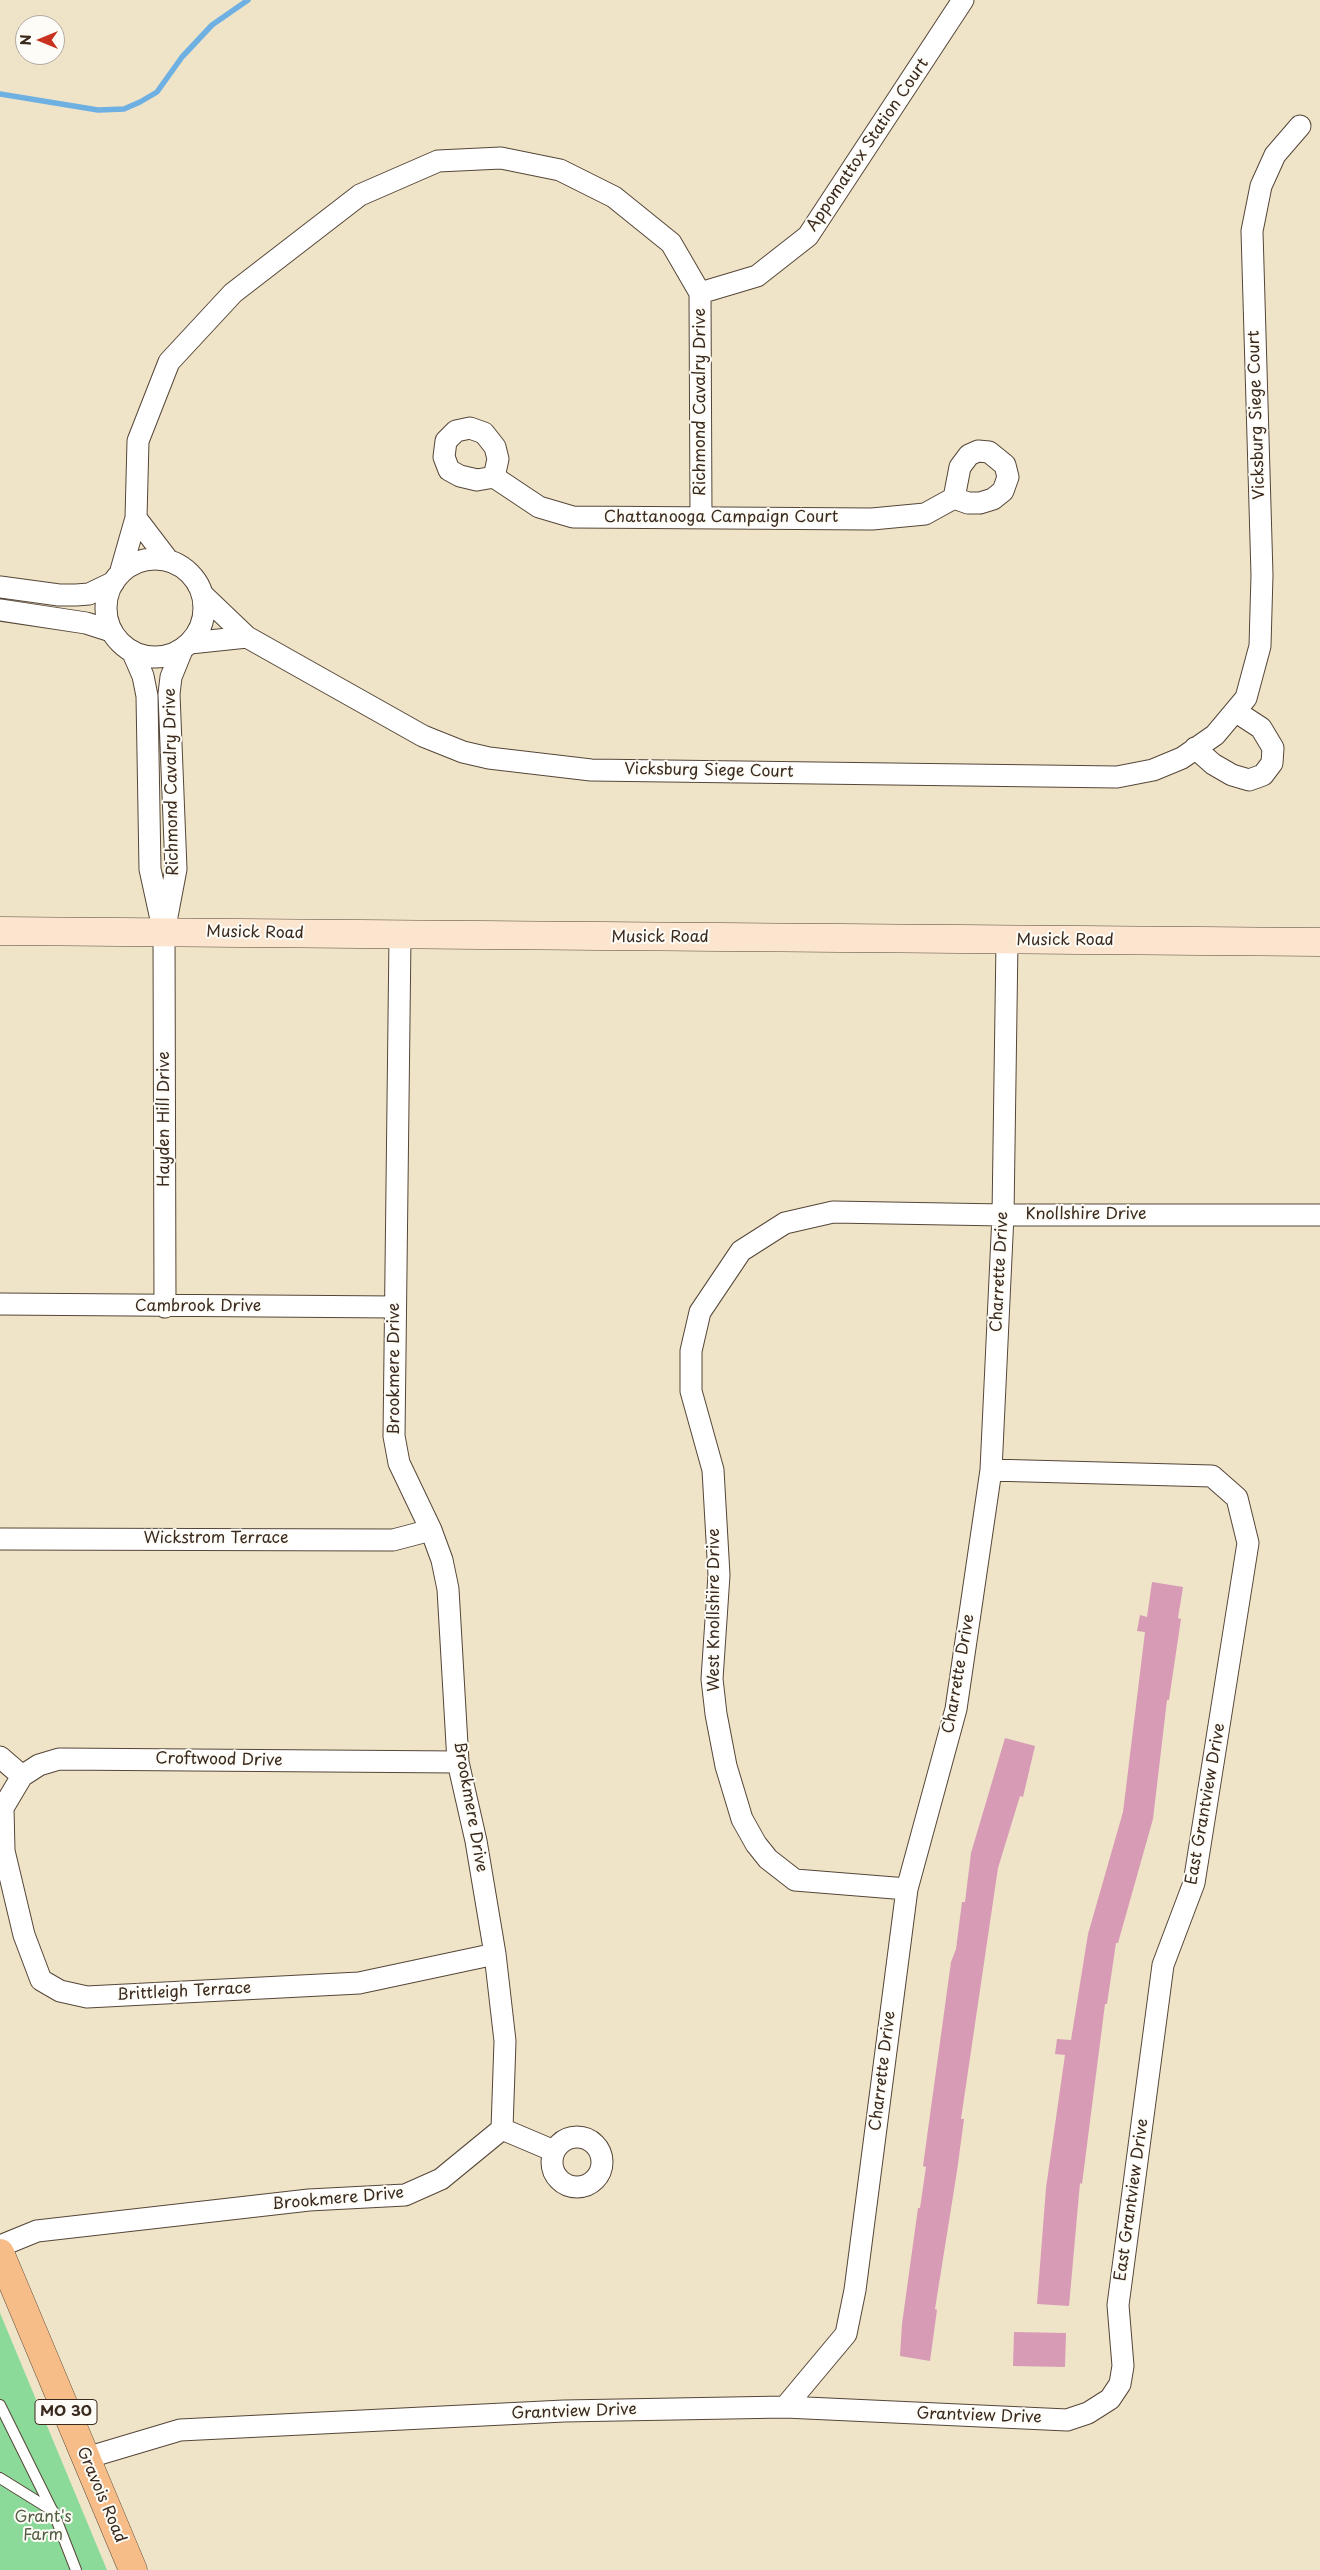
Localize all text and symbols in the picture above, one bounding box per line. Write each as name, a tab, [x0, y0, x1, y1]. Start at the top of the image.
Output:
north arrow	[15, 15, 65, 65]
text: N	[15, 34, 36, 46]
street label: Appomattox Station Court	[803, 55, 933, 235]
street label: Richmond Cavalry Drive	[691, 308, 711, 496]
street label: Vicksburg Siege Court	[1244, 330, 1270, 500]
street label: Chattanooga Campaign Court	[604, 508, 838, 528]
street label: Richmond Cavalry Drive	[161, 688, 183, 876]
street label: Vicksburg Siege Court	[624, 760, 794, 782]
street label: Musick Road	[206, 923, 304, 943]
street label: Musick Road	[611, 928, 709, 948]
street label: Musick Road	[1016, 931, 1114, 951]
street label: Hayden Hill Drive	[155, 1051, 175, 1187]
street label: Knollshire Drive	[1026, 1205, 1146, 1225]
street label: Charrette Drive	[987, 1211, 1013, 1333]
street label: Cambrook Drive	[135, 1297, 261, 1317]
street label: Brookmere Drive	[385, 1303, 405, 1435]
street label: West Knollshire Drive	[705, 1528, 725, 1692]
street label: Wickstrom Terrace	[144, 1529, 288, 1549]
street label: Charrette Drive	[939, 1613, 979, 1735]
street label: East Grantview Drive	[1182, 1722, 1230, 1886]
street label: Brookmere Drive	[449, 1740, 491, 1874]
street label: Croftwood Drive	[155, 1749, 283, 1771]
street label: Brittleigh Terrace	[116, 1979, 252, 2005]
street label: Charrette Drive	[866, 2010, 900, 2132]
street label: East Grantview Drive	[1111, 2117, 1153, 2283]
street label: Brookmere Drive	[271, 2184, 405, 2214]
road number: MO 30	[35, 2400, 97, 2424]
street label: Grantview Drive	[511, 2400, 637, 2424]
street label: Grantview Drive	[916, 2404, 1042, 2428]
street label: Gravois Road	[72, 2444, 130, 2546]
park label: Grant's Farm	[14, 2508, 72, 2546]

